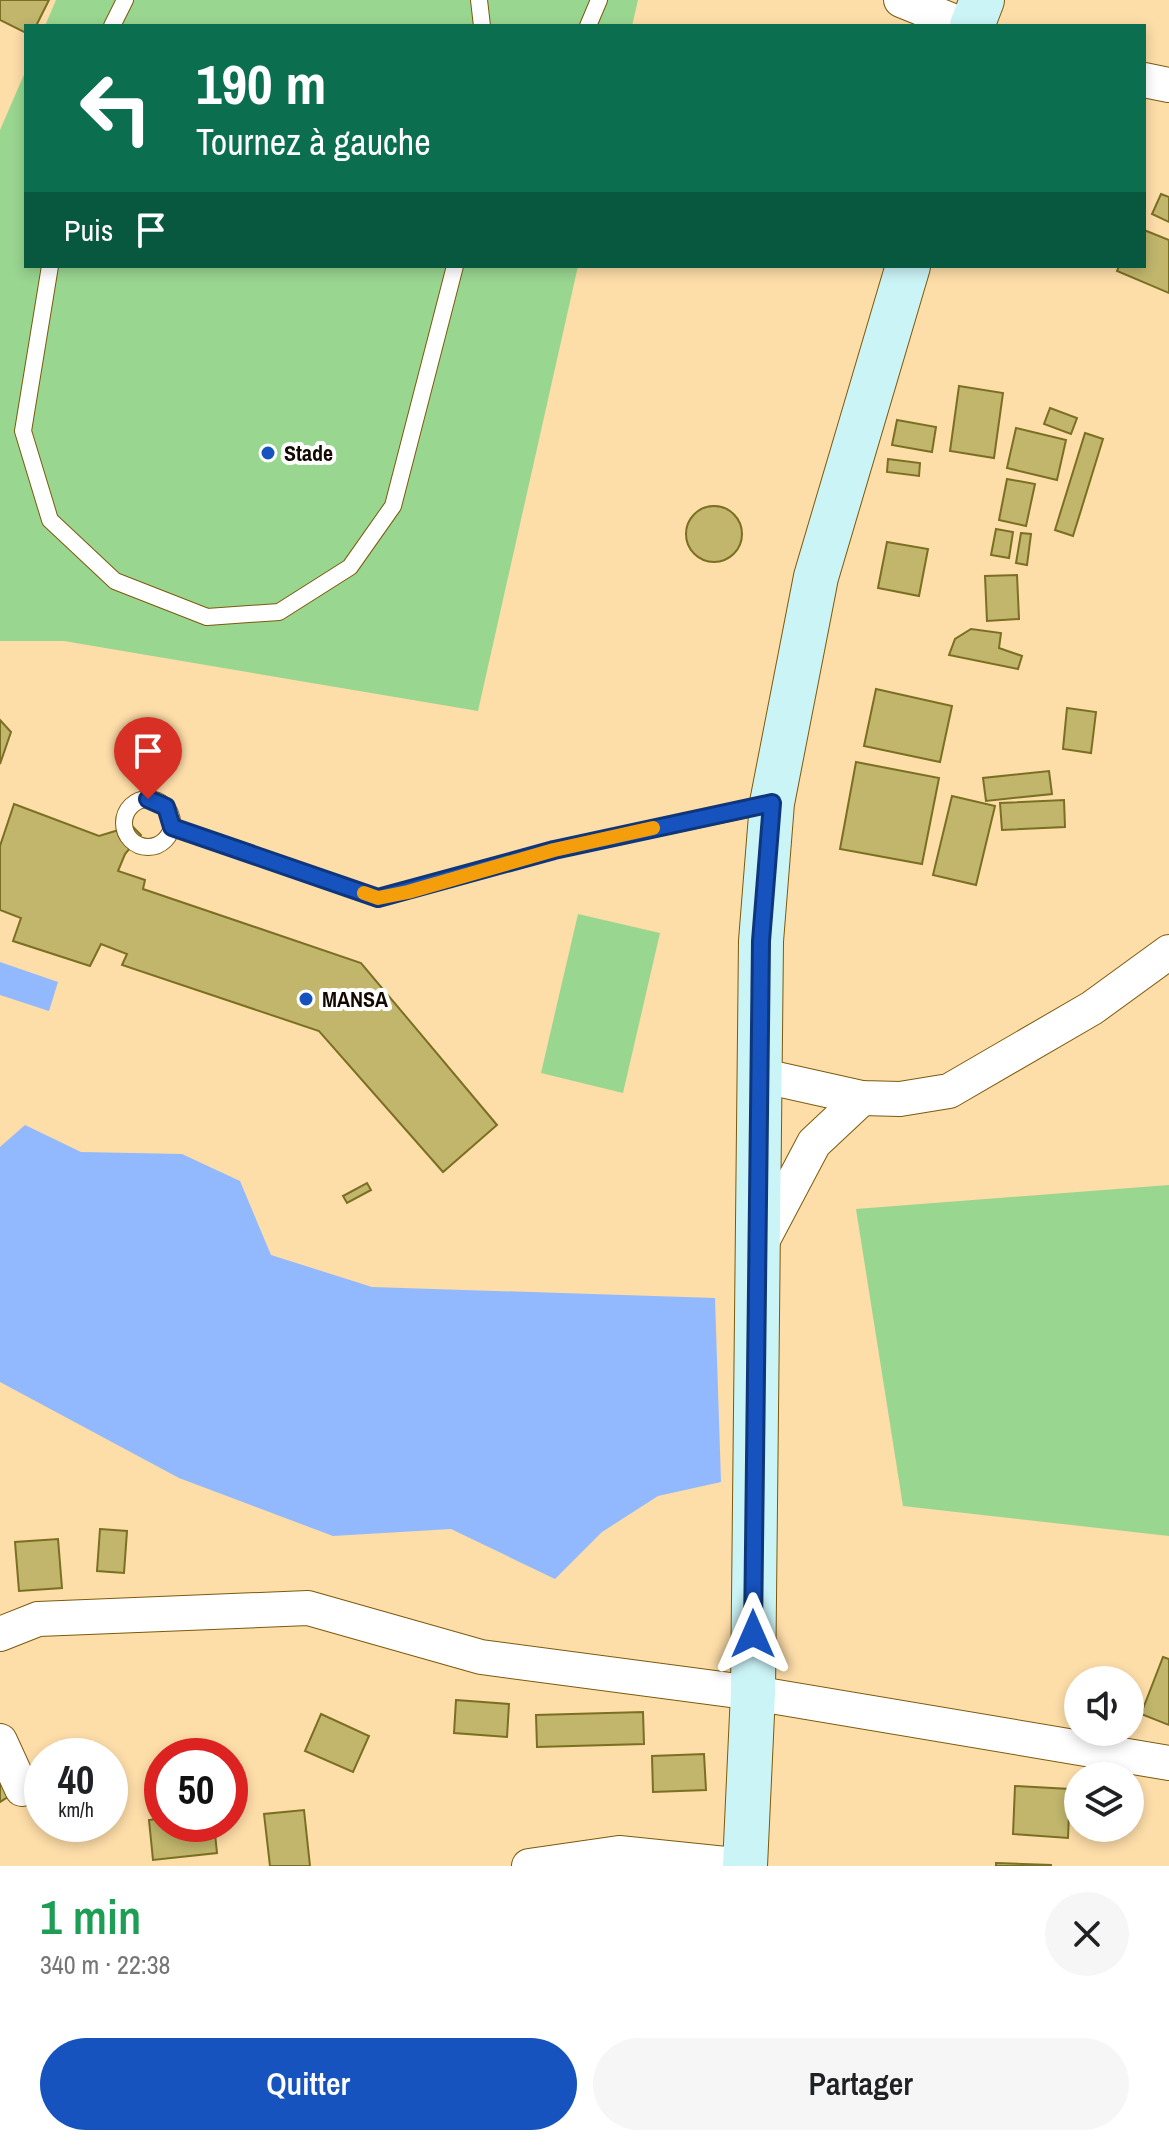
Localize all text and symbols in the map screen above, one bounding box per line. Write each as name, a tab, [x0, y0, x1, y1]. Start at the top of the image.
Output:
text: 190 m	[196, 46, 326, 121]
icon: left	[64, 56, 168, 160]
text: Tournez à gauche	[196, 118, 431, 166]
icon: arrive	[129, 208, 173, 252]
text: Puis	[64, 210, 113, 250]
place label: Stade	[284, 438, 333, 468]
marker: Stade	[259, 444, 277, 462]
pin	[114, 717, 182, 799]
icon: arrive	[126, 729, 170, 773]
place label: MANSA	[322, 984, 388, 1014]
marker: MANSA	[297, 990, 315, 1008]
position arrow	[711, 1592, 795, 1676]
map controls	[1064, 1666, 1144, 1842]
button: sound	[1064, 1666, 1144, 1746]
speed limit sign: 50	[144, 1738, 248, 1842]
text: 40	[58, 1753, 94, 1806]
button: layers	[1064, 1762, 1144, 1842]
text: km/h	[58, 1796, 94, 1823]
text: 1 min	[40, 1884, 141, 1949]
button: close	[1045, 1892, 1129, 1976]
text: 340 m · 22:38	[40, 1947, 170, 1982]
button: Quitter	[40, 2038, 577, 2130]
button: Partager	[593, 2038, 1129, 2130]

